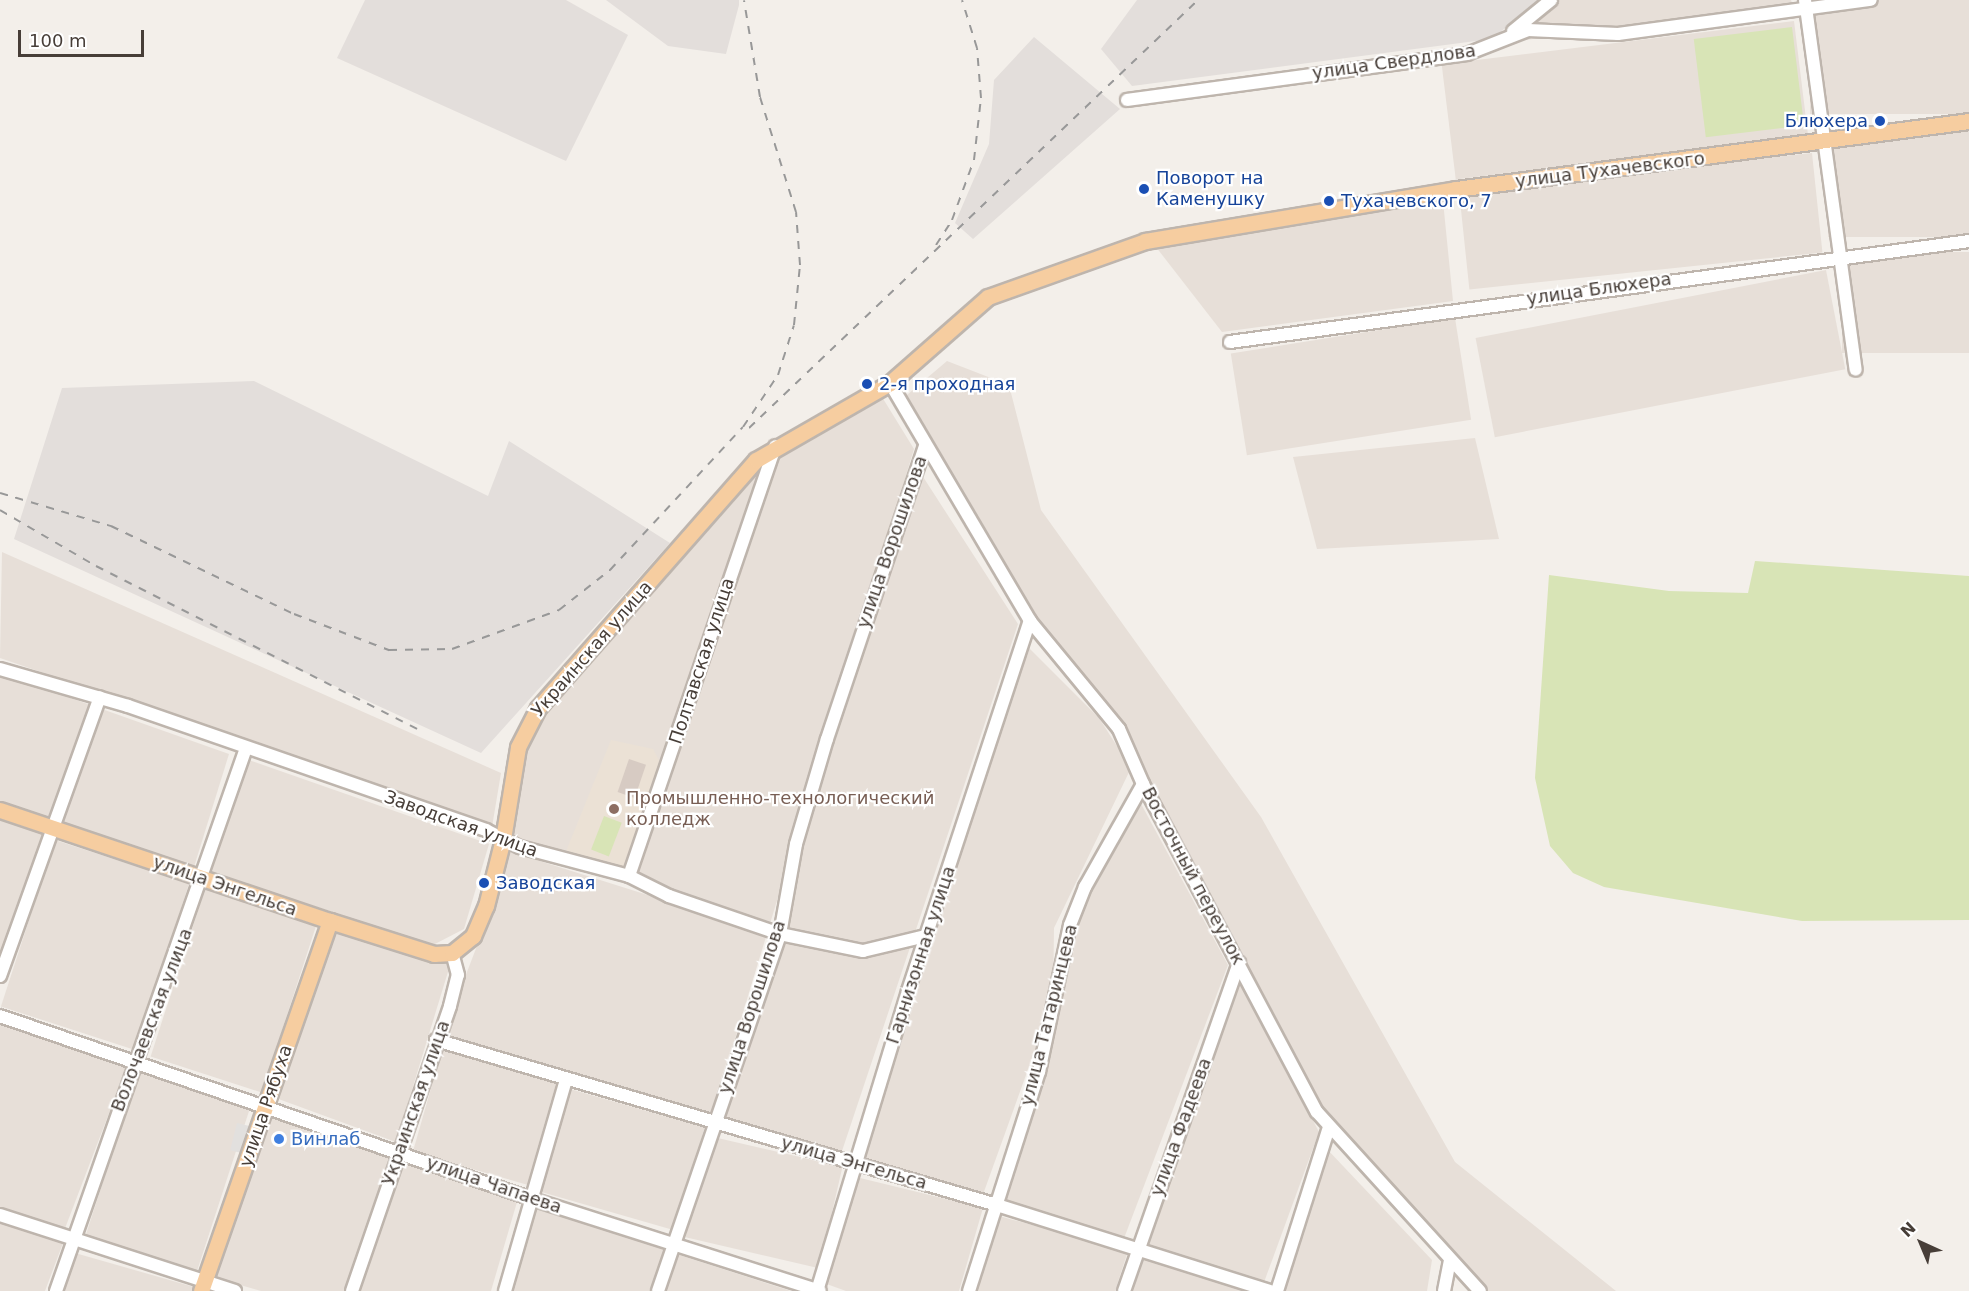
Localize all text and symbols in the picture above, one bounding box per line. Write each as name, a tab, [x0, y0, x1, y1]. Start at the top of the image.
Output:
scale bar	[21, 18, 147, 56]
text: 100 m	[29, 30, 87, 51]
street label: улица Свердлова	[1311, 40, 1477, 84]
place label: Блюхера	[1785, 110, 1868, 132]
marker: Блюхера	[1873, 114, 1887, 128]
street label: улица Тухачевского	[1514, 148, 1706, 192]
place label: Поворот на Каменушку	[1156, 168, 1265, 210]
marker: Поворот на Каменушку	[1137, 182, 1151, 196]
place label: Тухачевского, 7	[1341, 190, 1492, 212]
marker: Тухачевского, 7	[1322, 194, 1336, 208]
street label: улица Блюхера	[1525, 268, 1673, 310]
place label: 2-я проходная	[879, 373, 1015, 395]
marker: 2-я проходная	[860, 377, 874, 391]
street label: улица Ворошилова	[852, 453, 932, 631]
street label: Полтавская улица	[665, 575, 739, 747]
street label: Украинская улица	[527, 577, 657, 721]
street label: Восточный переулок	[1137, 783, 1249, 969]
street label: Заводская улица	[381, 786, 541, 862]
place label: Промышленно-технологический колледж	[626, 788, 934, 830]
marker: Промышленно-технологический колледж	[607, 802, 621, 816]
street label: улица Энгельса	[150, 851, 300, 921]
street label: Гарнизонная улица	[882, 863, 960, 1047]
place label: Заводская	[496, 872, 595, 894]
marker: Заводская	[477, 876, 491, 890]
street label: улица Ворошилова	[714, 918, 790, 1096]
street label: улица Татаринцева	[1016, 922, 1082, 1108]
street label: Волочаевская улица	[107, 925, 197, 1115]
street label: Украинская улица	[378, 1018, 454, 1188]
street label: улица Рябуха	[235, 1042, 297, 1170]
street label: улица Фадеева	[1146, 1055, 1216, 1199]
place label: Винлаб	[291, 1128, 360, 1150]
marker: Винлаб	[272, 1132, 286, 1146]
street label: улица Энгельса	[779, 1132, 929, 1194]
street label: улица Чапаева	[423, 1152, 565, 1218]
north arrow	[1891, 1213, 1951, 1273]
text: N	[1897, 1218, 1920, 1241]

